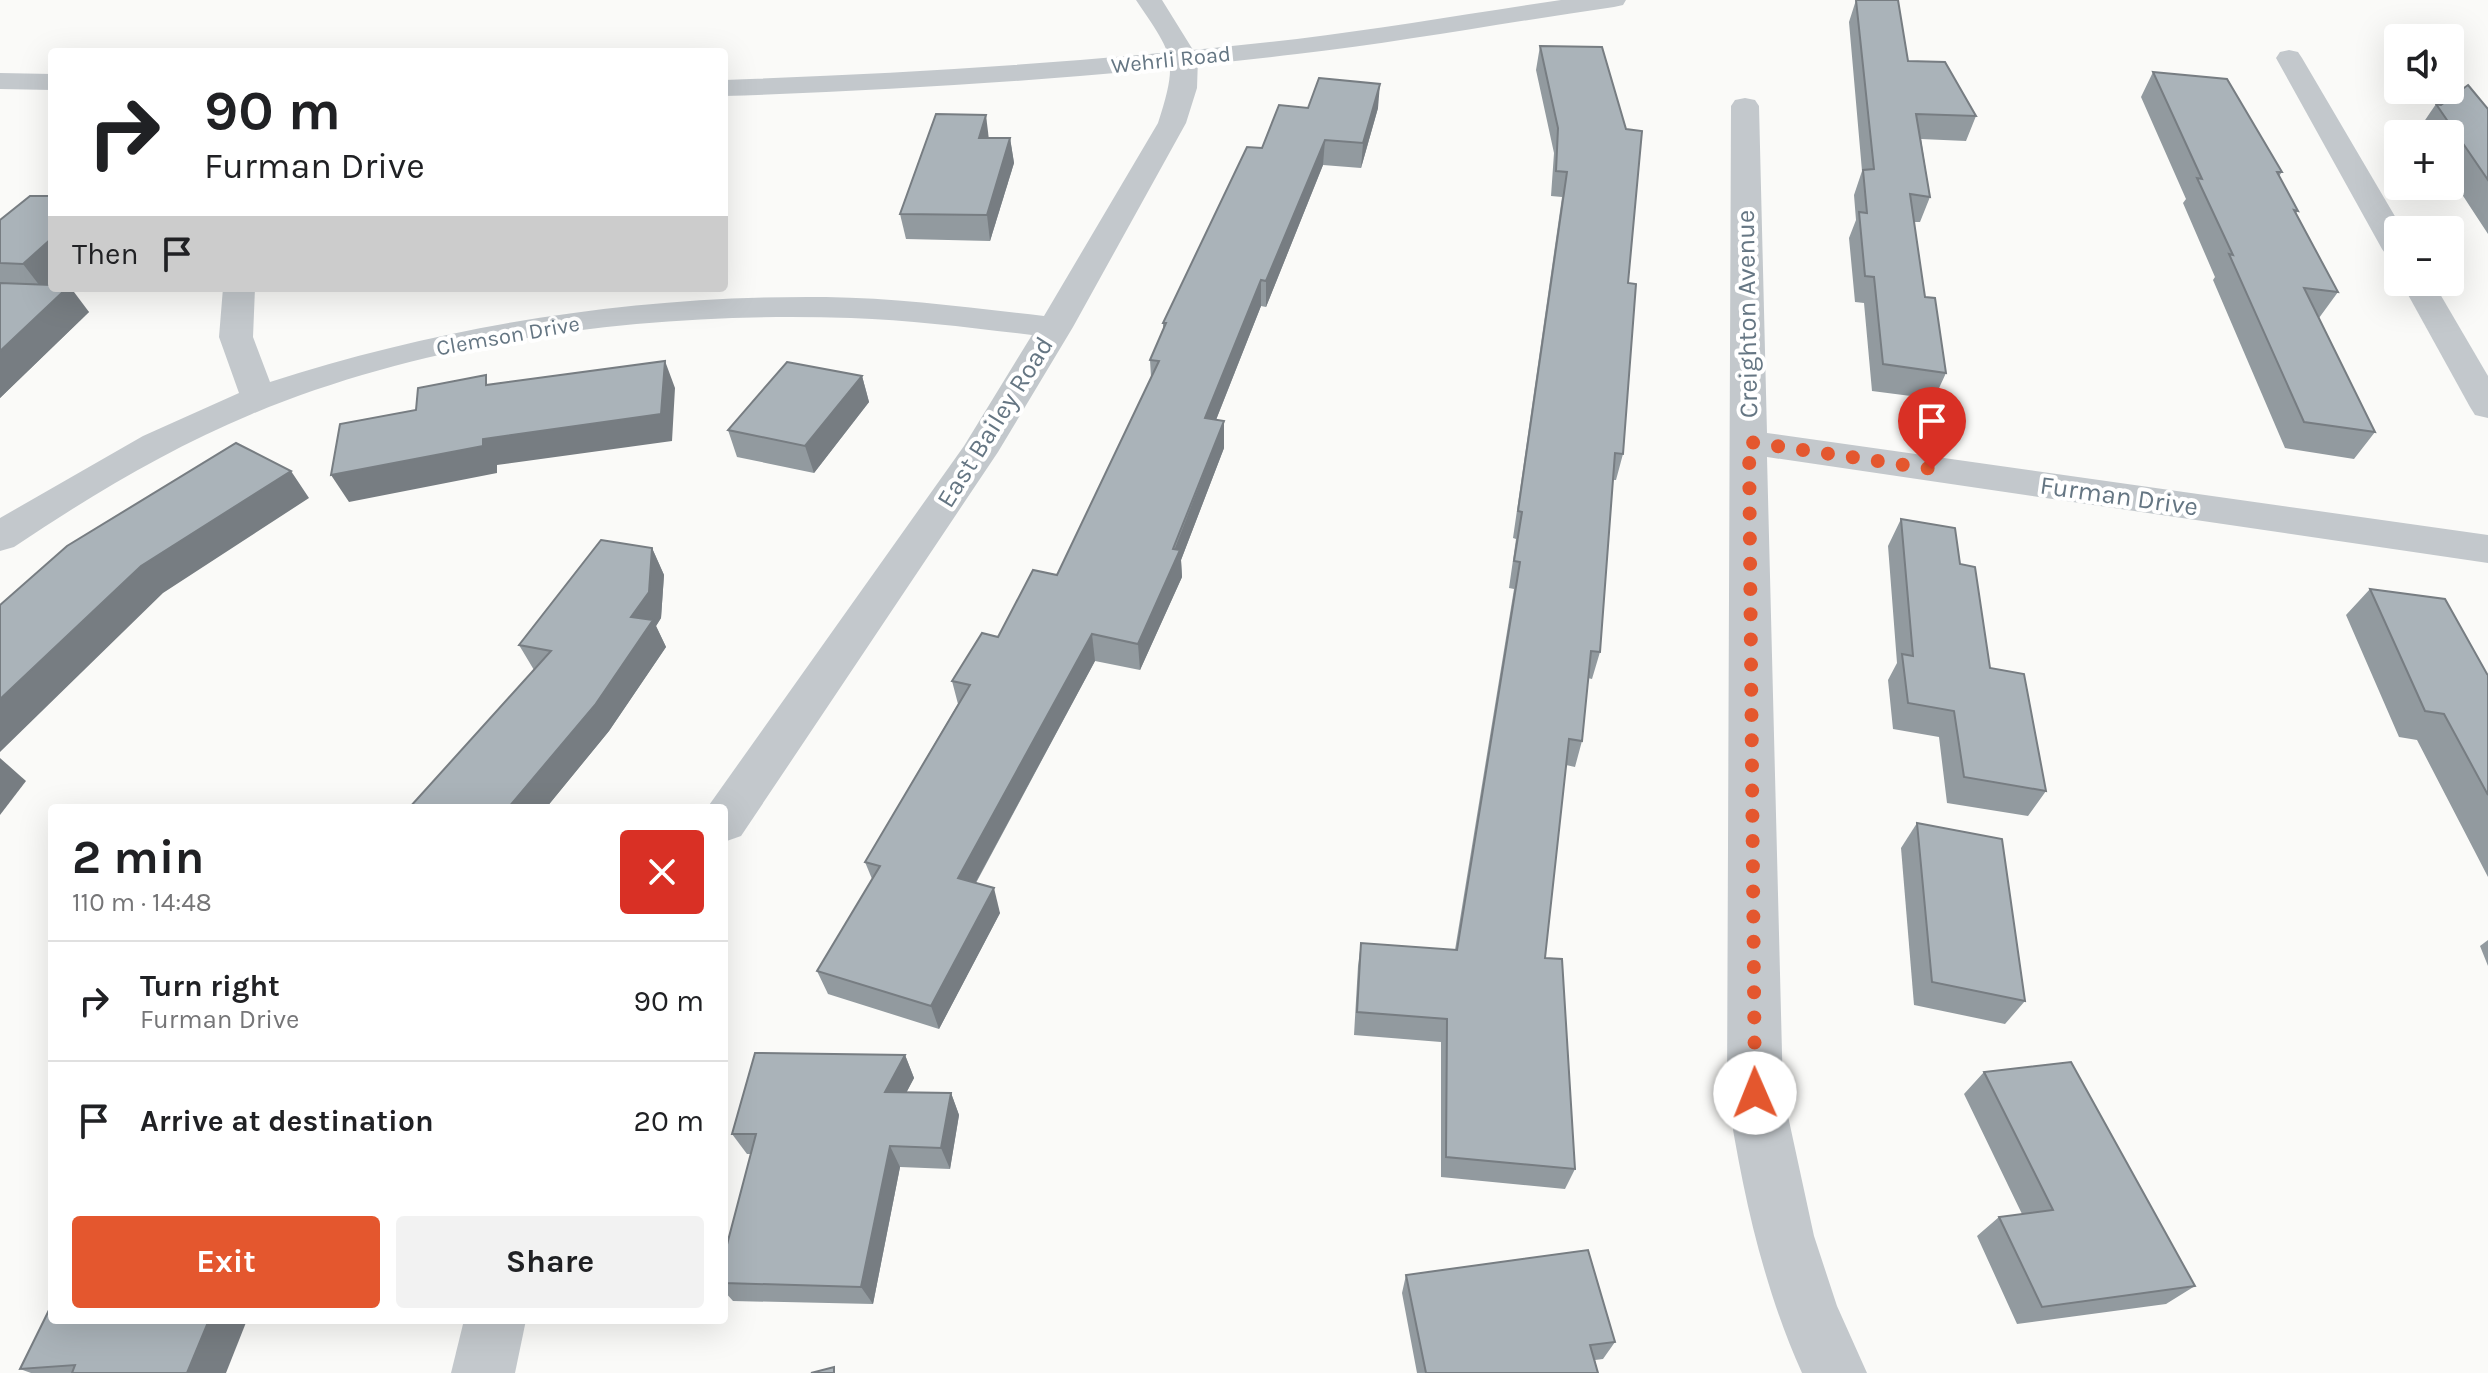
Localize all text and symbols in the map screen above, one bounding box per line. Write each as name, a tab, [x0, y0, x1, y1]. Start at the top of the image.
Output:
map controls	[2384, 24, 2464, 296]
button: sound	[2384, 24, 2464, 104]
street label: Wehrli Road	[1110, 41, 1232, 79]
text: 90 m	[204, 78, 341, 143]
icon: right	[72, 80, 176, 184]
button: +	[2384, 120, 2464, 200]
text: Furman Drive	[204, 145, 425, 187]
street label: Creighton Avenue	[1730, 210, 1764, 418]
button: −	[2384, 216, 2464, 296]
icon: arrive	[155, 232, 199, 276]
text: Then	[72, 236, 139, 272]
street label: Clemson Drive	[434, 311, 582, 361]
street label: East Bailey Road	[930, 331, 1060, 513]
pin	[1898, 387, 1966, 469]
icon: arrive	[1910, 399, 1954, 443]
street label: Furman Drive	[2038, 470, 2200, 522]
text: 2 min	[72, 829, 204, 885]
button: close	[620, 830, 704, 914]
text: 110 m · 14:48	[72, 887, 212, 918]
text: Turn right	[140, 968, 280, 1004]
icon: right	[72, 979, 116, 1023]
text: 90 m	[634, 983, 704, 1019]
text: Furman Drive	[140, 1004, 299, 1035]
position arrow	[1713, 1051, 1797, 1135]
icon: arrive	[72, 1099, 116, 1143]
text: Arrive at destination	[140, 1103, 434, 1139]
text: 20 m	[634, 1103, 704, 1139]
button: Exit	[72, 1216, 380, 1308]
button: Share	[396, 1216, 704, 1308]

